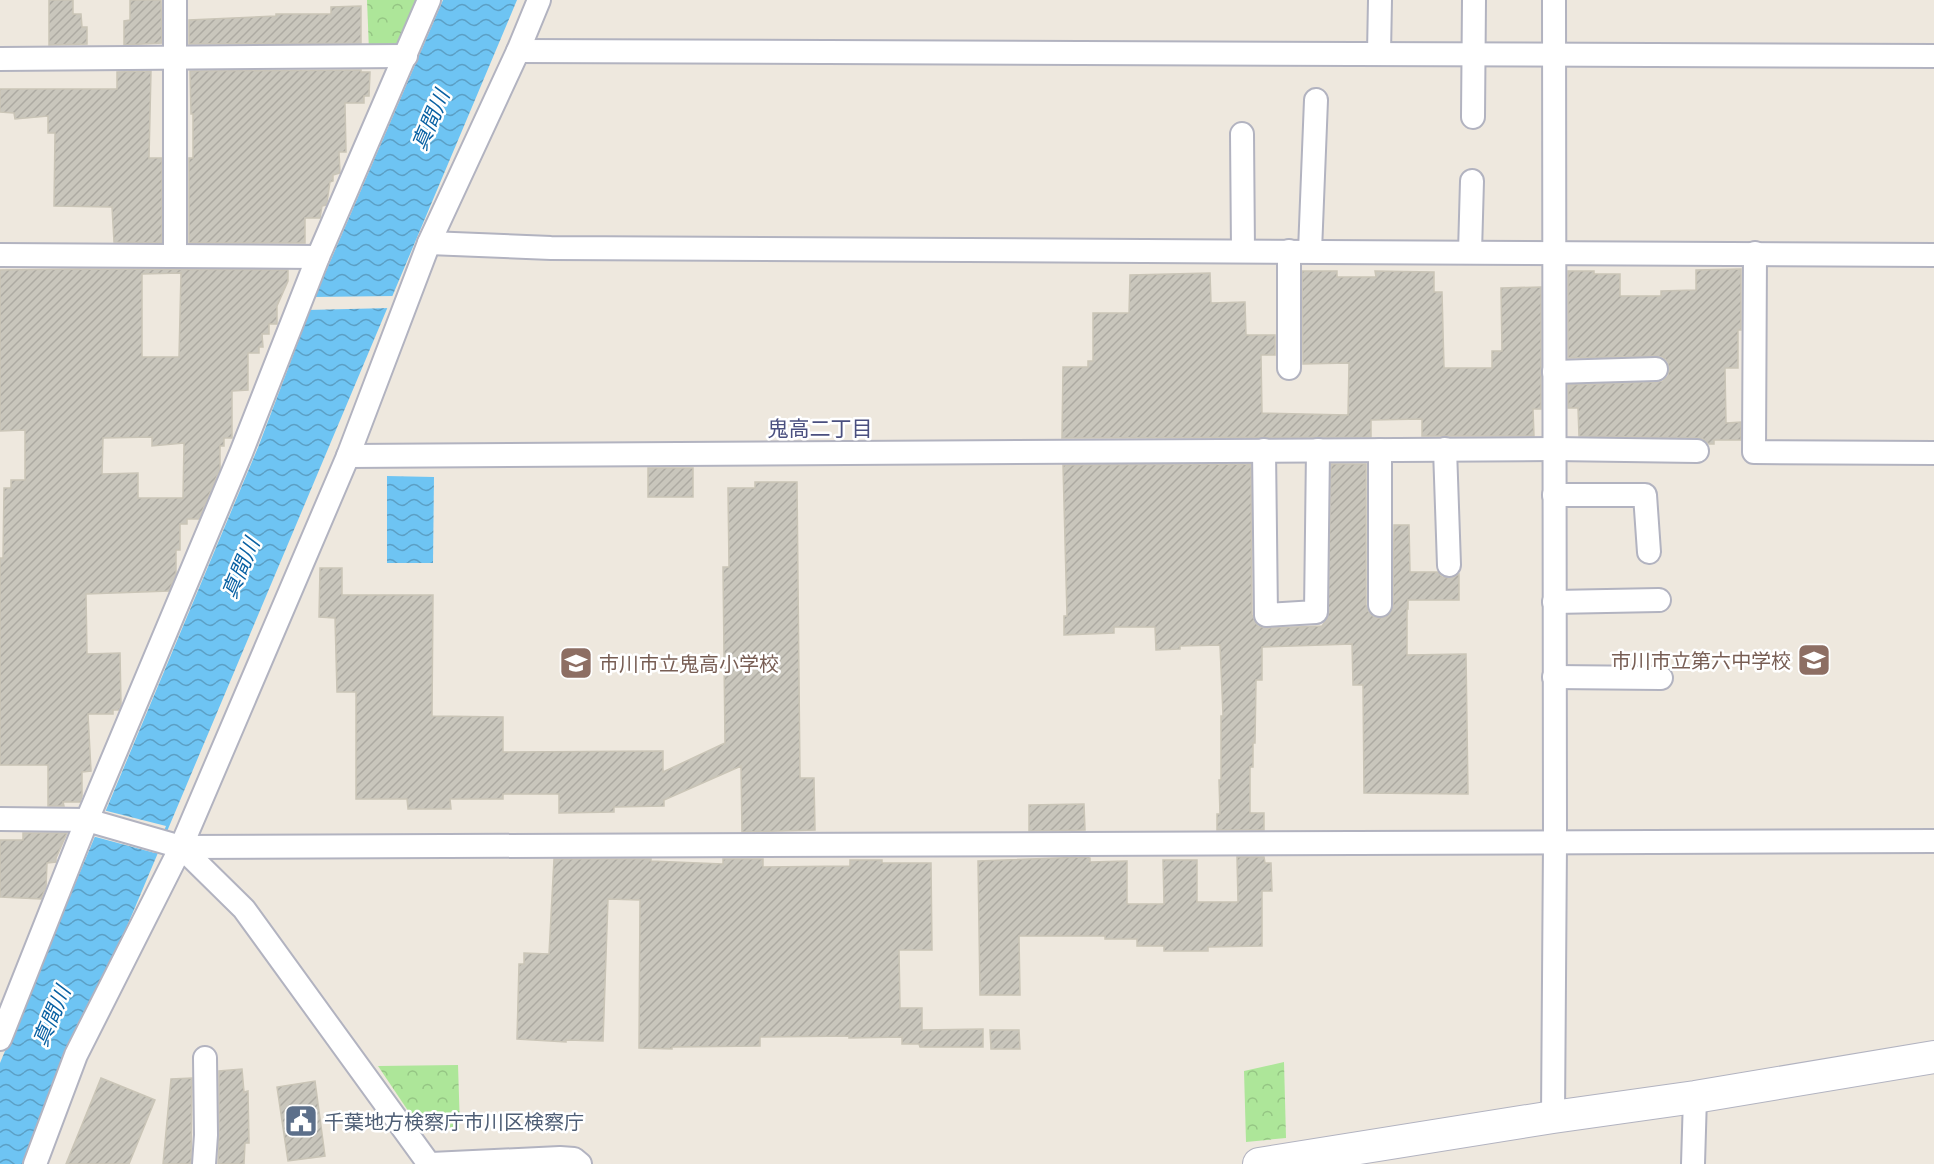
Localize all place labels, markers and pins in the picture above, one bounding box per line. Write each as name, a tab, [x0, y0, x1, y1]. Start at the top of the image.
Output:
school or university icon: 市川市立第六中学校	[1796, 642, 1832, 678]
school or university icon: 市川市立鬼高小学校	[558, 645, 594, 681]
place label: 市川市立第六中学校	[1611, 647, 1791, 674]
place label: 市川市立鬼高小学校	[599, 650, 779, 677]
public building icon: 千葉地方検察庁市川区検察庁	[283, 1103, 319, 1139]
place label: 千葉地方検察庁市川区検察庁	[324, 1108, 584, 1135]

